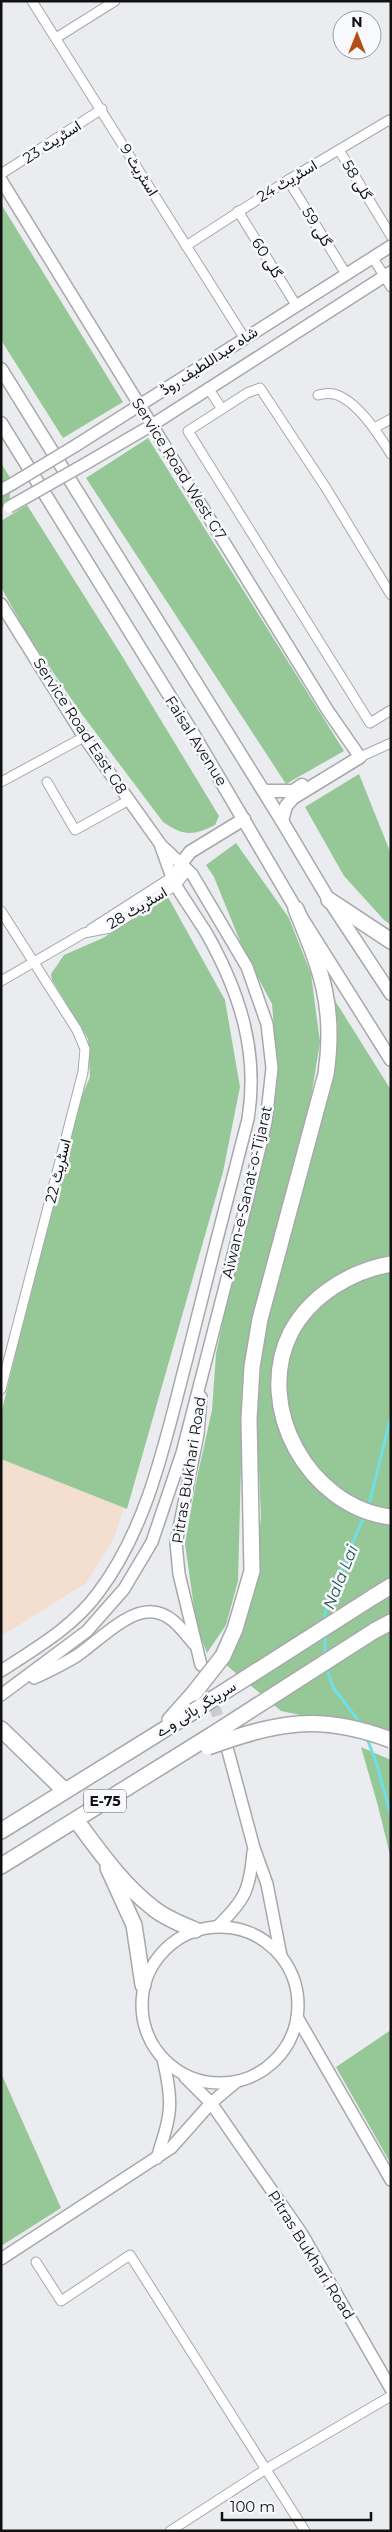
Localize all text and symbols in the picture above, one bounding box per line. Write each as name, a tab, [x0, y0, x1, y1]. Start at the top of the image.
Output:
north arrow	[332, 10, 382, 60]
text: N	[351, 13, 363, 31]
street label: اسٹریٹ 23	[19, 116, 84, 167]
street label: اسٹریٹ 9	[116, 140, 163, 199]
street label: اسٹریٹ 24	[253, 155, 320, 206]
street label: گلی 58	[337, 156, 377, 204]
street label: گلی 59	[297, 204, 337, 251]
street label: گلی 60	[247, 234, 287, 282]
street label: شاہ عبداللطیف روڈ	[156, 322, 261, 399]
street label: Service Road West G7	[128, 394, 231, 543]
street label: Service Road East G8	[29, 654, 132, 797]
street label: Faisal Avenue	[161, 692, 232, 789]
street label: اسٹریٹ 28	[103, 882, 170, 933]
street label: Aiwan-e-Sanat-o-Tijarat	[217, 1104, 276, 1280]
street label: اسٹریٹ 22	[40, 1137, 75, 1205]
street label: Pitras Bukhari Road	[167, 1395, 210, 1545]
water label: Nala Lai	[319, 1542, 362, 1612]
street label: سرینگر ہائی وے	[152, 1676, 240, 1742]
road number: E-75	[84, 1790, 126, 1812]
street label: Pitras Bukhari Road	[264, 2187, 359, 2323]
scale bar	[222, 2490, 371, 2522]
text: 100 m	[230, 2497, 275, 2516]

